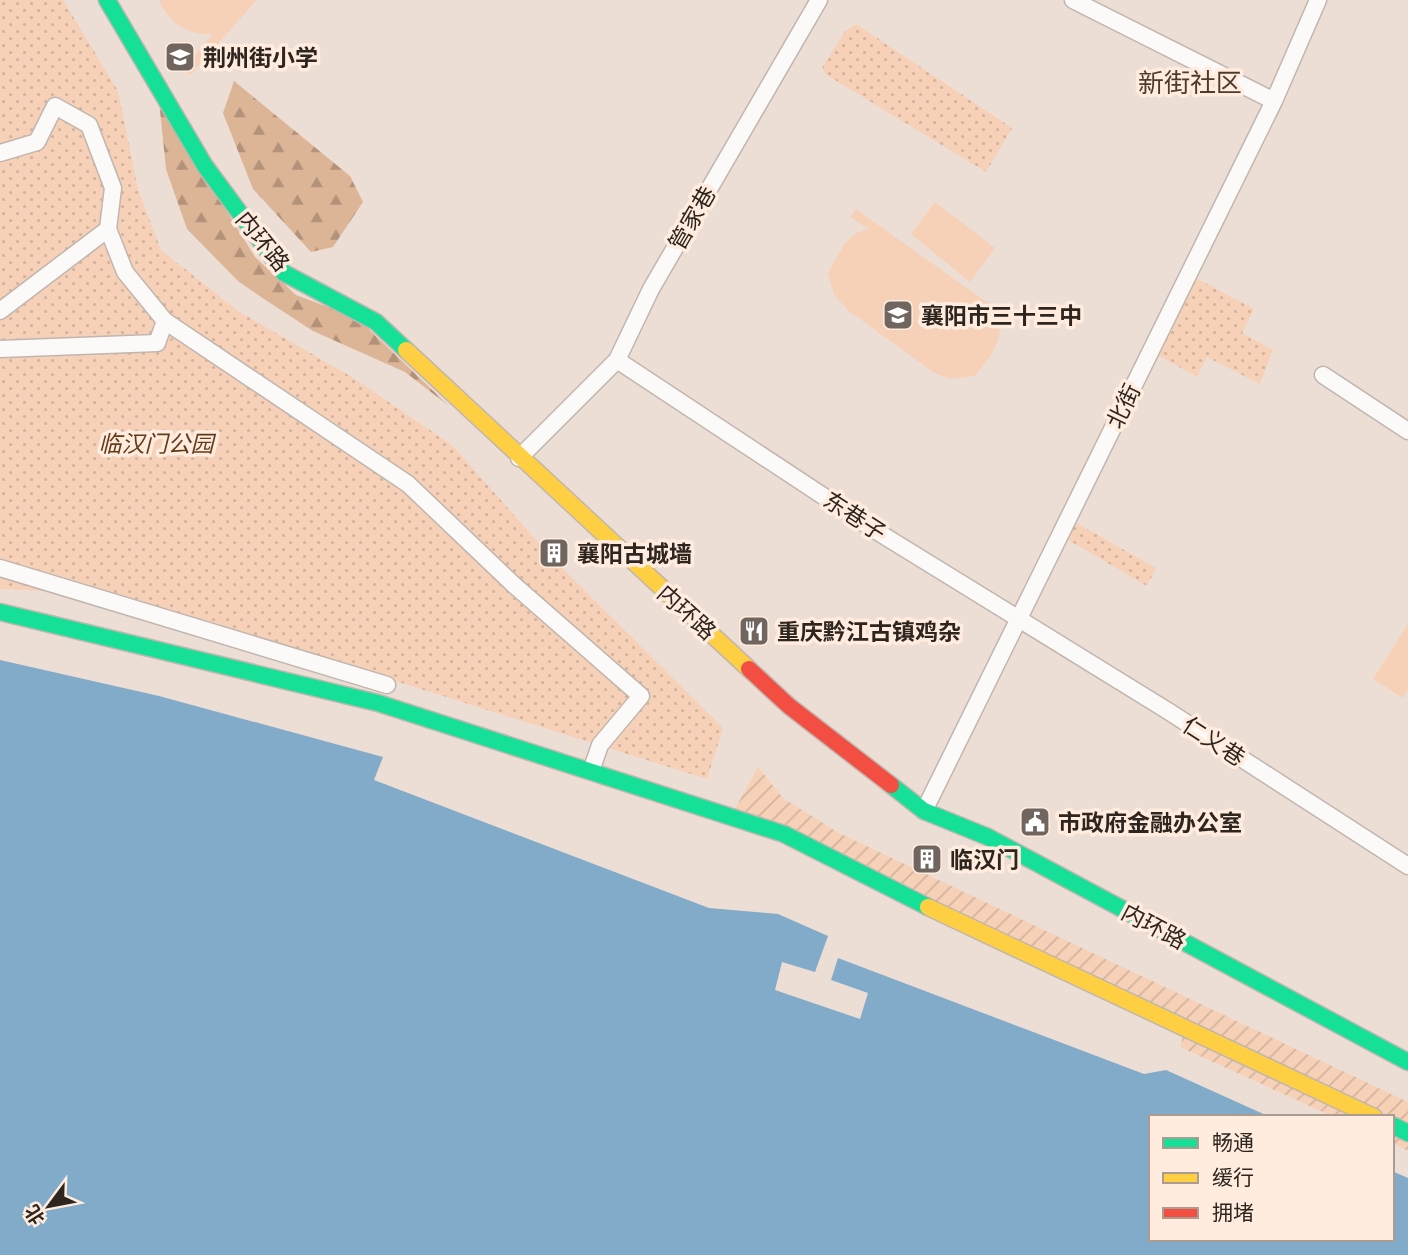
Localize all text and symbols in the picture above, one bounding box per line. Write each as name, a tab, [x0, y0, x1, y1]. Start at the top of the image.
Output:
school or university icon: 荆州街小学	[163, 40, 197, 74]
place label: 荆州街小学	[203, 43, 318, 72]
district label: 新街社区	[1138, 66, 1242, 99]
street label: 管家巷	[662, 181, 722, 255]
street label: 内环路	[230, 205, 296, 277]
school or university icon: 襄阳市三十三中	[881, 298, 915, 332]
place label: 襄阳市三十三中	[921, 301, 1082, 330]
street label: 北街	[1100, 379, 1146, 433]
park label: 临汉门公园	[99, 429, 217, 458]
street label: 东巷子	[818, 485, 892, 547]
building icon: 襄阳古城墙	[537, 536, 571, 570]
place label: 襄阳古城墙	[577, 539, 692, 568]
street label: 内环路	[652, 578, 722, 646]
restaurant icon: 重庆黔江古镇鸡杂	[737, 614, 771, 648]
place label: 重庆黔江古镇鸡杂	[777, 617, 961, 646]
street label: 仁义巷	[1177, 710, 1251, 772]
public building icon: 市政府金融办公室	[1018, 805, 1052, 839]
place label: 市政府金融办公室	[1058, 808, 1242, 837]
building icon: 临汉门	[910, 842, 944, 876]
place label: 临汉门	[950, 845, 1019, 874]
street label: 内环路	[1117, 897, 1191, 955]
legend	[1149, 1115, 1394, 1241]
text: 畅通	[1212, 1129, 1254, 1156]
text: 缓行	[1212, 1164, 1254, 1191]
north arrow	[14, 1171, 84, 1241]
text: 拥堵	[1212, 1199, 1254, 1226]
text: 北	[19, 1201, 50, 1229]

